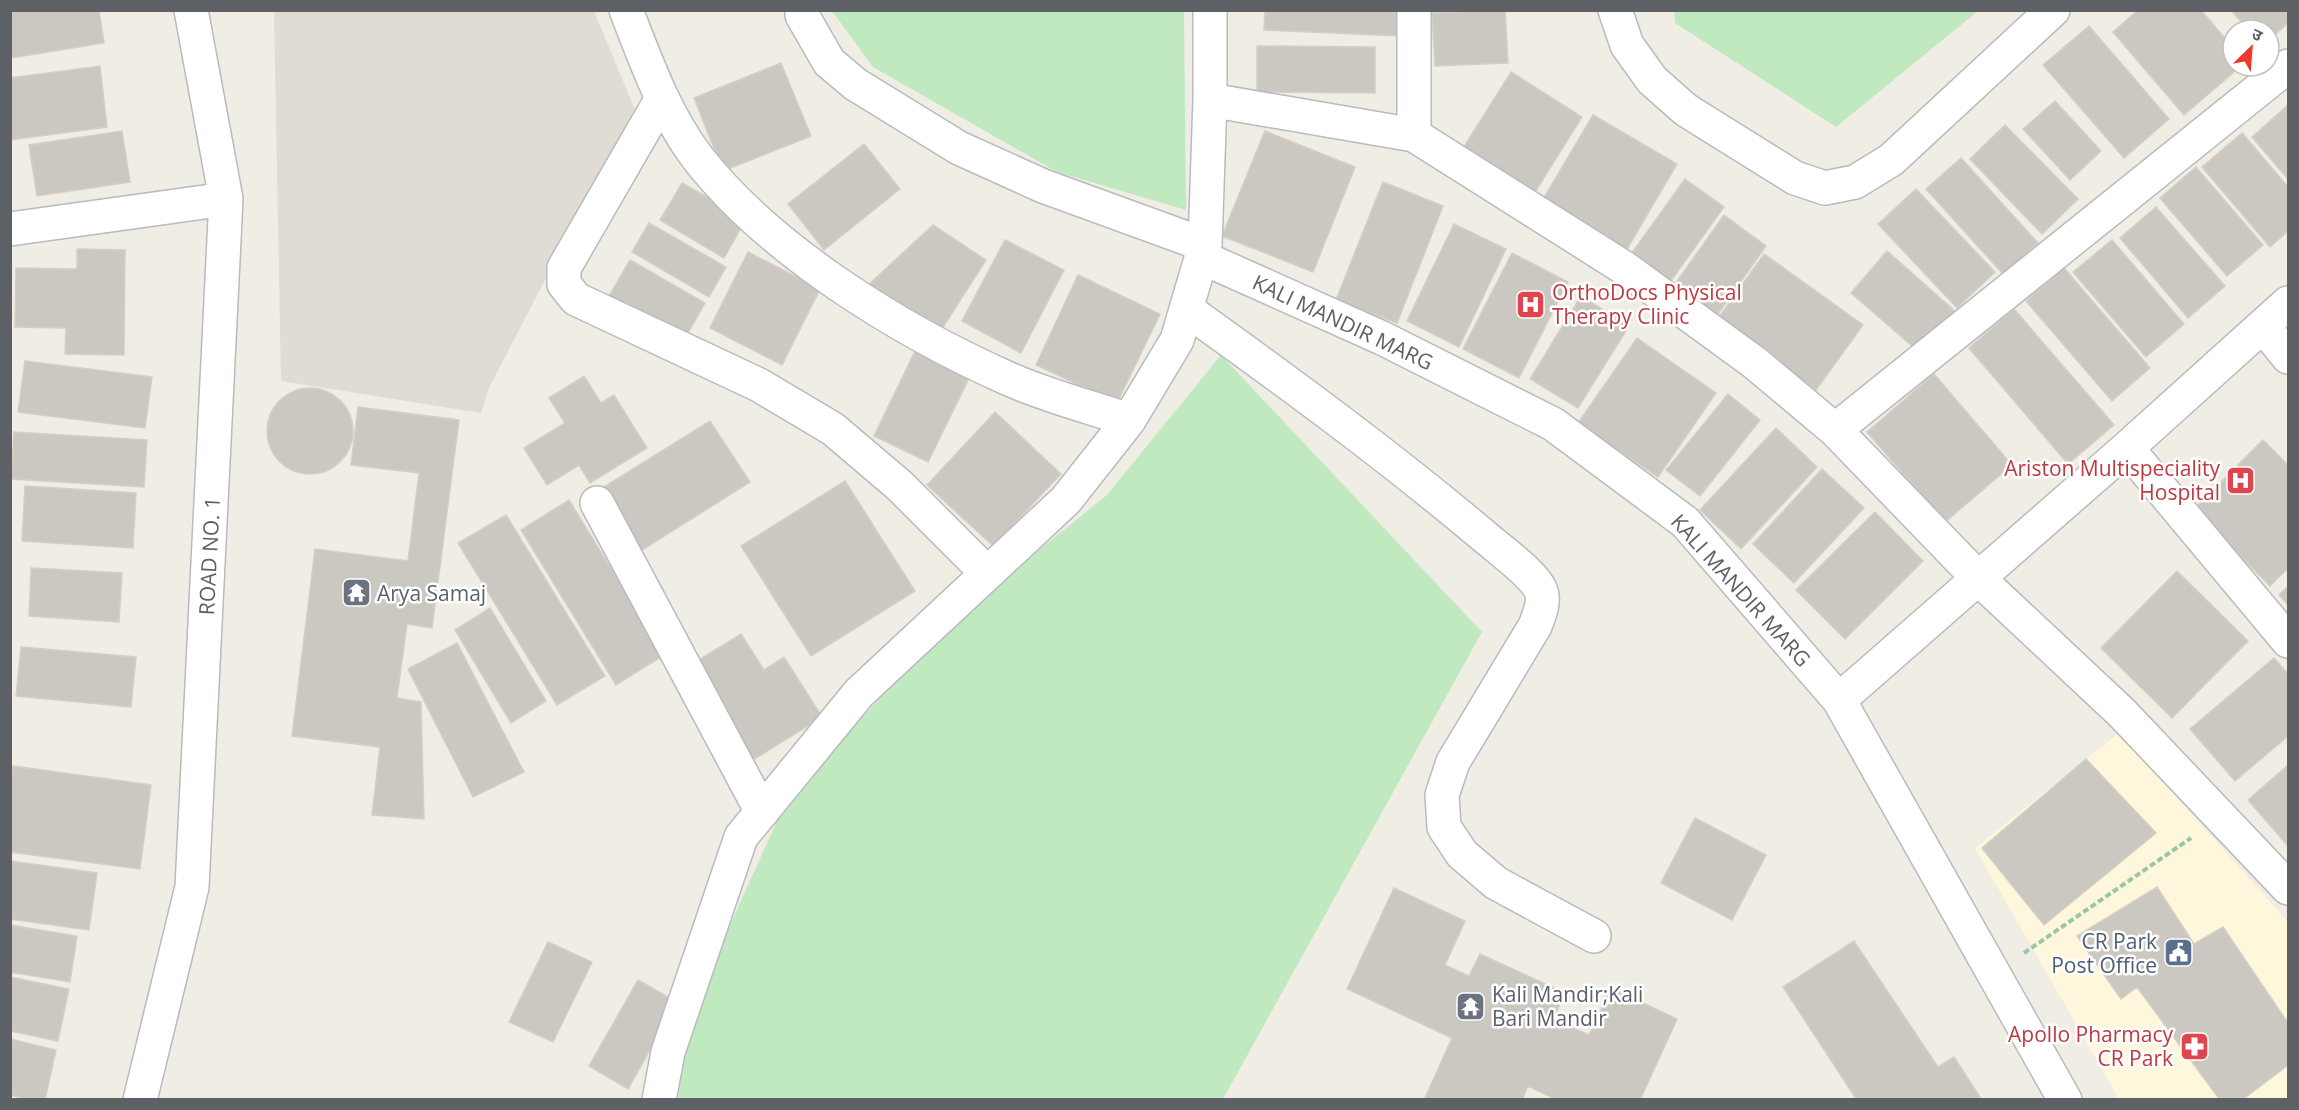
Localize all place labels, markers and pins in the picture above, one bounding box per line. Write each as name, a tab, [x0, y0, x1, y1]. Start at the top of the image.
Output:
place label: OrthoDocs Physical Therapy Clinic	[1552, 278, 1742, 330]
hospital icon: OrthoDocs Physical Therapy Clinic	[1515, 288, 1547, 320]
place label: Ariston Multispeciality Hospital	[2004, 454, 2220, 506]
hospital icon: Ariston Multispeciality Hospital	[2225, 464, 2257, 496]
temple icon: Arya Samaj	[340, 577, 372, 609]
place label: Arya Samaj	[377, 579, 486, 607]
place label: CR Park Post Office	[2051, 927, 2157, 979]
public building icon: CR Park Post Office	[2162, 937, 2194, 969]
place label: Kali Mandir;Kali Bari Mandir	[1492, 980, 1643, 1032]
temple icon: Kali Mandir;Kali Bari Mandir	[1455, 990, 1487, 1022]
place label: Apollo Pharmacy CR Park	[2008, 1020, 2173, 1072]
pharmacy icon: Apollo Pharmacy CR Park	[2178, 1030, 2210, 1062]

